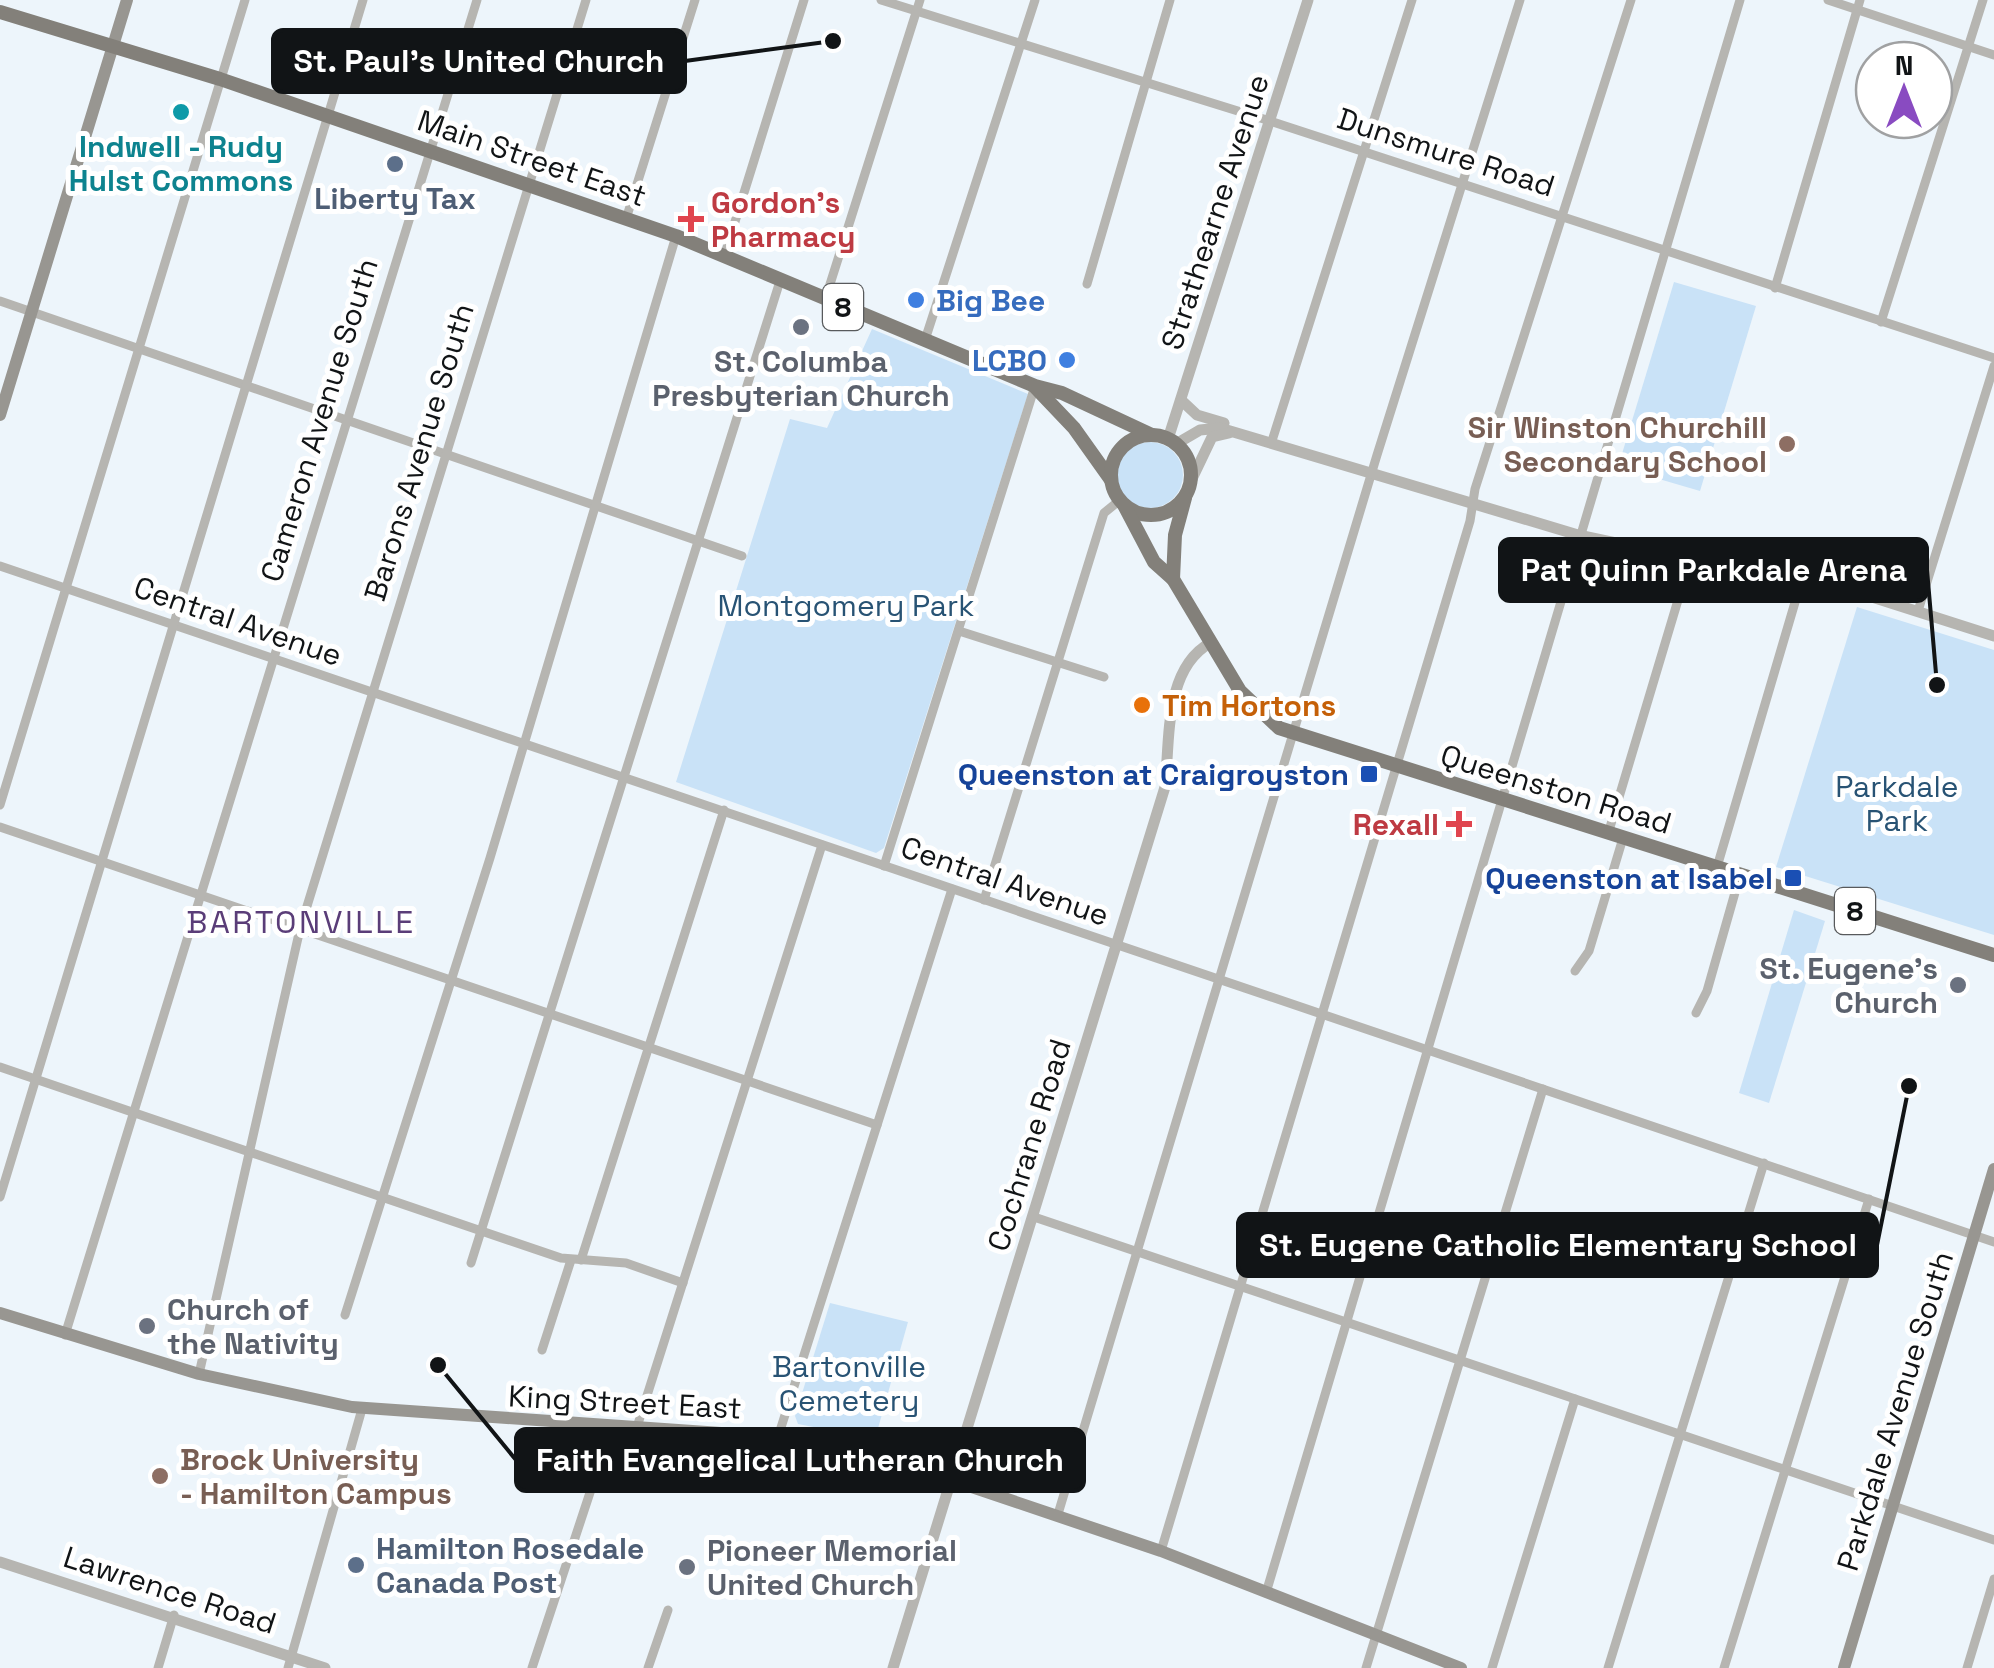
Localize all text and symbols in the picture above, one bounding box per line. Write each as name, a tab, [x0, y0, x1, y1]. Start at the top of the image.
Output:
callout: St. Paul's United Church	[273, 30, 685, 92]
north arrow	[1854, 40, 1954, 140]
text: St. Paul's United Church	[293, 41, 665, 81]
text: N	[1895, 47, 1913, 83]
street label: Strathearne Avenue	[1152, 69, 1278, 355]
street label: Dunsmure Road	[1332, 98, 1560, 206]
marker: Indwell - Rudy Hulst Commons	[170, 101, 192, 123]
street label: Main Street East	[413, 101, 651, 215]
place label: Indwell - Rudy Hulst Commons	[69, 127, 293, 200]
marker: Liberty Tax	[384, 153, 406, 175]
place label: Liberty Tax	[314, 179, 476, 218]
place label: Gordon’s Pharmacy	[711, 183, 856, 256]
marker: Gordon’s Pharmacy	[680, 208, 702, 230]
street label: Cameron Avenue South	[251, 254, 387, 586]
place label: Big Bee	[936, 281, 1045, 320]
road number: 8	[823, 284, 863, 330]
marker: Big Bee	[905, 289, 927, 311]
street label: Barons Avenue South	[355, 299, 483, 605]
marker: St. Columba Presbyterian Church	[790, 316, 812, 338]
place label: LCBO	[972, 341, 1047, 380]
place label: St. Columba Presbyterian Church	[652, 342, 950, 415]
marker: LCBO	[1056, 349, 1078, 371]
place label: Sir Winston Churchill Secondary School	[1468, 408, 1767, 481]
marker: Sir Winston Churchill Secondary School	[1776, 433, 1798, 455]
callout: Pat Quinn Parkdale Arena	[1500, 539, 1927, 601]
text: Pat Quinn Parkdale Arena	[1521, 550, 1907, 590]
street label: Central Avenue	[129, 567, 347, 675]
park label: Montgomery Park	[718, 586, 974, 625]
place label: Tim Hortons	[1162, 686, 1336, 725]
marker: Tim Hortons	[1131, 694, 1153, 716]
street label: Queenston Road	[1436, 735, 1676, 843]
place label: Queenston at Craigroyston	[958, 755, 1349, 794]
marker: Queenston at Craigroyston	[1358, 763, 1380, 785]
park label: Parkdale Park	[1835, 767, 1959, 840]
place label: Rexall	[1353, 805, 1439, 844]
marker: Rexall	[1448, 813, 1470, 835]
street label: Central Avenue	[896, 827, 1114, 935]
place label: Queenston at Isabel	[1485, 859, 1773, 898]
marker: Queenston at Isabel	[1782, 867, 1804, 889]
road number: 8	[1835, 888, 1875, 934]
district label: BARTONVILLE	[186, 902, 416, 942]
place label: St. Eugene's Church	[1760, 949, 1938, 1022]
marker: St. Eugene's Church	[1947, 974, 1969, 996]
street label: Cochrane Road	[978, 1034, 1080, 1256]
callout: St. Eugene Catholic Elementary School	[1238, 1214, 1877, 1276]
text: St. Eugene Catholic Elementary School	[1259, 1225, 1857, 1265]
street label: Parkdale Avenue South	[1828, 1247, 1962, 1575]
place label: Church of the Nativity	[167, 1290, 339, 1363]
marker: Church of the Nativity	[136, 1315, 158, 1337]
park label: Bartonville Cemetery	[772, 1347, 926, 1420]
street label: King Street East	[507, 1376, 743, 1428]
callout: Faith Evangelical Lutheran Church	[516, 1429, 1084, 1491]
place label: Brock University - Hamilton Campus	[180, 1440, 452, 1513]
text: Faith Evangelical Lutheran Church	[536, 1440, 1064, 1480]
marker: Brock University - Hamilton Campus	[149, 1465, 171, 1487]
place label: Hamilton Rosedale Canada Post	[376, 1529, 644, 1602]
place label: Pioneer Memorial United Church	[707, 1531, 957, 1604]
street label: Lawrence Road	[59, 1537, 281, 1643]
marker: Hamilton Rosedale Canada Post	[345, 1554, 367, 1576]
marker: Pioneer Memorial United Church	[676, 1556, 698, 1578]

